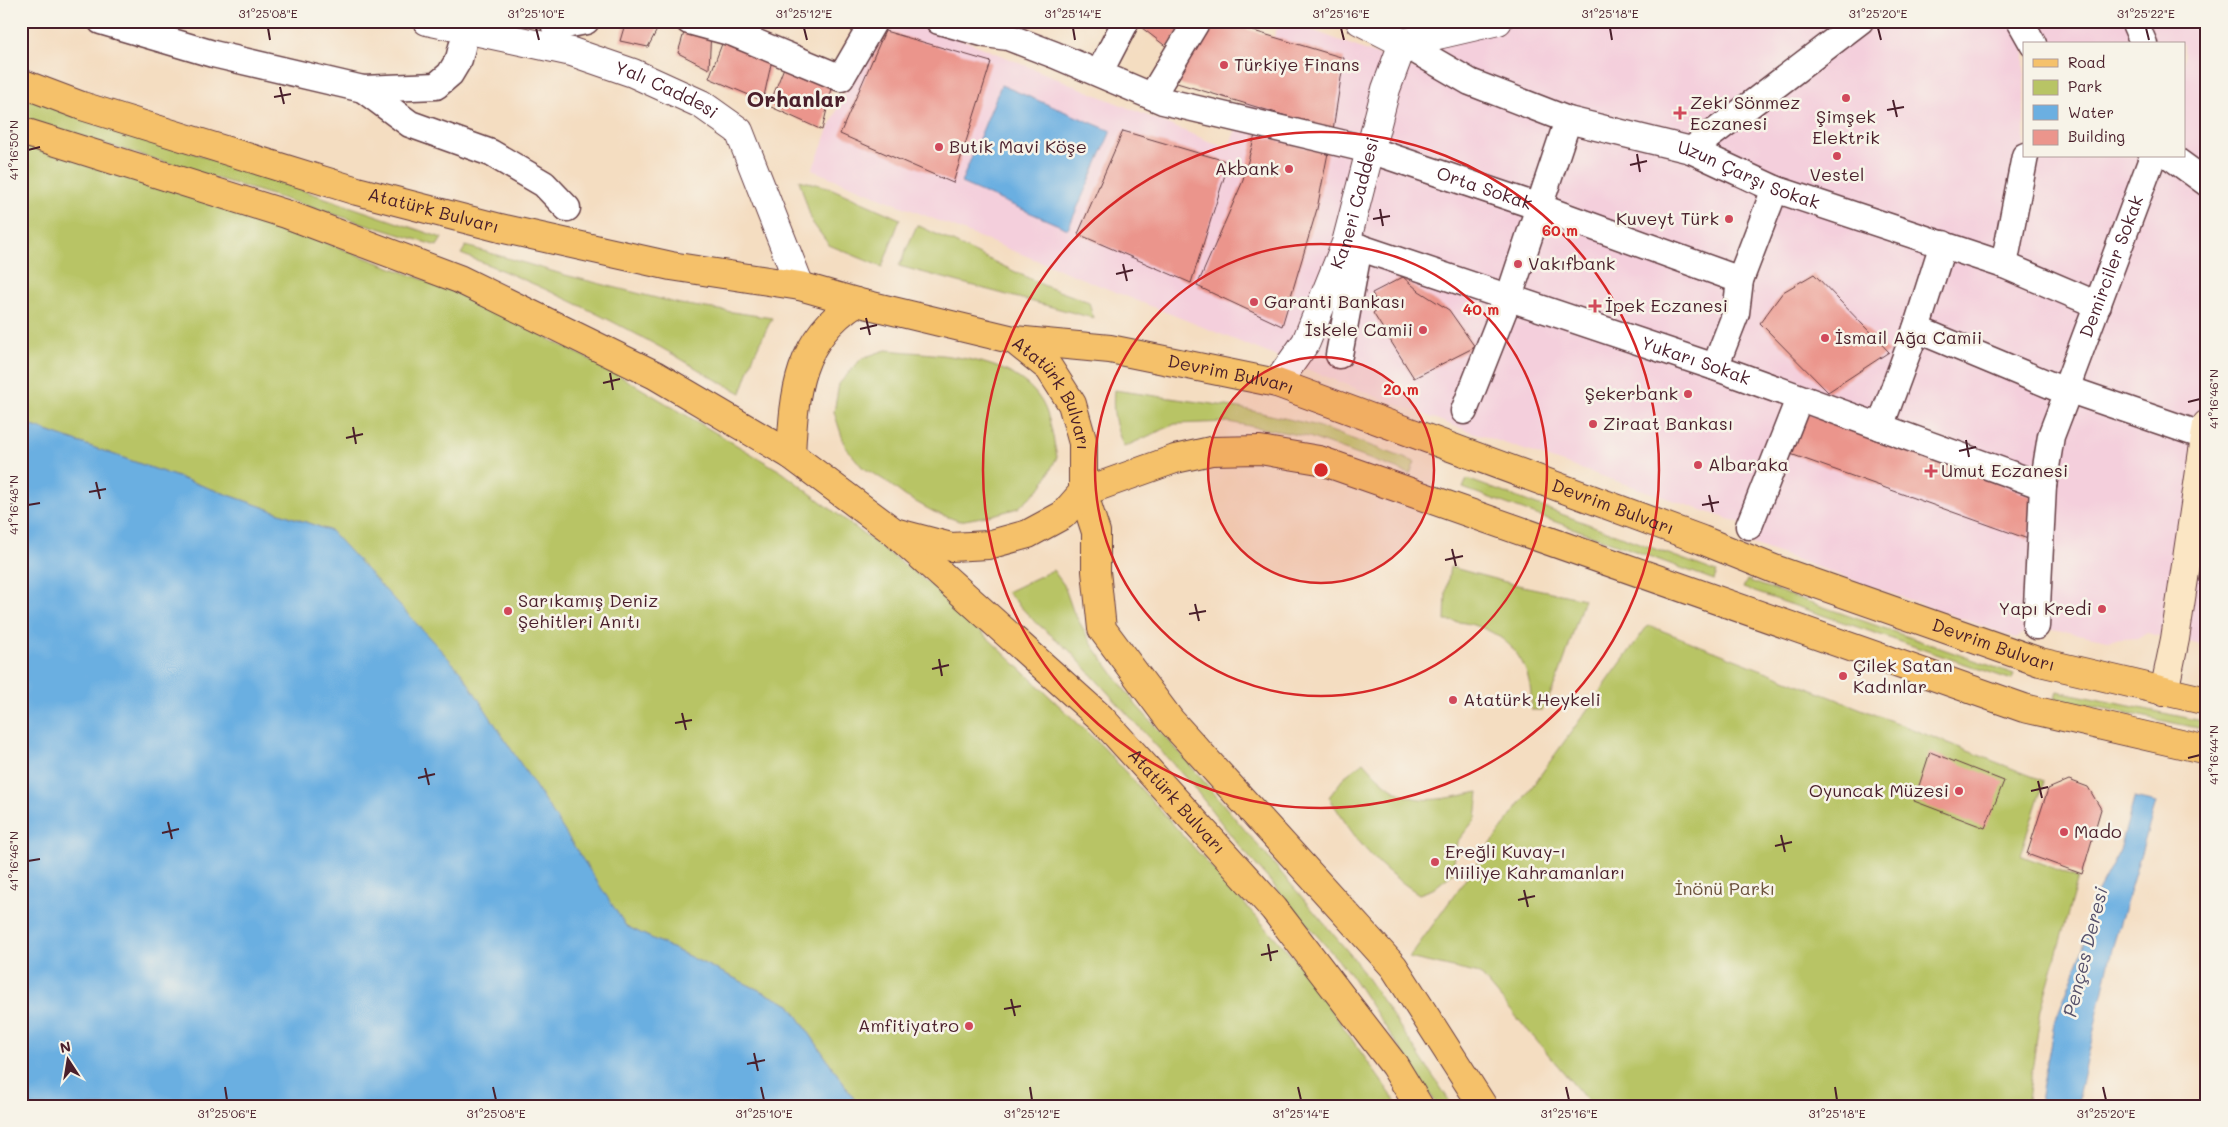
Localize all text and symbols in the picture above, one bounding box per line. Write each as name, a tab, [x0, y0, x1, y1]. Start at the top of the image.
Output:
text: 31°25'08"E	[238, 5, 298, 21]
text: 31°25'10"E	[507, 5, 565, 21]
text: 31°25'12"E	[776, 5, 832, 21]
text: 31°25'14"E	[1045, 5, 1102, 21]
text: 31°25'16"E	[1312, 5, 1370, 21]
text: 31°25'18"E	[1581, 5, 1639, 21]
text: 31°25'20"E	[1849, 5, 1907, 21]
text: 31°25'22"E	[2117, 5, 2175, 21]
legend	[2023, 42, 2186, 158]
place label: Türkiye Finans	[1234, 52, 1360, 76]
text: Road	[2068, 52, 2105, 72]
street label: Yalı Caddesi	[612, 55, 723, 123]
marker: Türkiye Finans	[1218, 59, 1230, 71]
text: Park	[2068, 76, 2102, 96]
district label: Orhanlar	[746, 84, 846, 113]
place label: Zeki Sönmez Eczanesi	[1690, 90, 1800, 135]
marker: Şimşek Elektrik	[1840, 92, 1852, 104]
text: Water	[2068, 102, 2114, 122]
place label: Şimşek Elektrik	[1812, 104, 1880, 149]
marker: Zeki Sönmez Eczanesi	[1674, 107, 1686, 119]
text: 41°16'50"N	[5, 120, 21, 180]
text: Building	[2068, 126, 2125, 146]
place label: Butik Mavi Köşe	[949, 134, 1087, 158]
street label: Kaneri Caddesi	[1324, 134, 1384, 272]
street label: Uzun Çarşı Sokak	[1675, 134, 1823, 214]
marker: Butik Mavi Köşe	[933, 141, 945, 153]
marker: Vestel	[1831, 150, 1843, 162]
place label: Akbank	[1215, 156, 1279, 180]
street label: Orta Sokak	[1434, 160, 1536, 215]
place label: Vestel	[1809, 162, 1865, 186]
marker: Akbank	[1283, 163, 1295, 175]
street label: Atatürk Bulvarı	[365, 181, 502, 238]
street label: Demirciler Sokak	[2073, 192, 2148, 341]
place label: Kuveyt Türk	[1616, 206, 1719, 230]
marker: Kuveyt Türk	[1723, 213, 1735, 225]
text: 60 m	[1542, 220, 1578, 240]
place label: Vakıfbank	[1528, 251, 1615, 275]
marker: Vakıfbank	[1512, 258, 1524, 270]
place label: Garanti Bankası	[1264, 289, 1406, 313]
place label: İpek Eczanesi	[1605, 293, 1728, 317]
marker: Garanti Bankası	[1248, 296, 1260, 308]
text: 40 m	[1463, 299, 1499, 319]
marker: İpek Eczanesi	[1589, 300, 1601, 312]
place label: İskele Camii	[1305, 317, 1413, 341]
marker: İskele Camii	[1417, 324, 1429, 336]
place label: İsmail Ağa Camii	[1835, 325, 1982, 349]
street label: Atatürk Bulvarı	[1007, 330, 1096, 450]
street label: Yukarı Sokak	[1638, 330, 1754, 390]
marker: İsmail Ağa Camii	[1819, 332, 1831, 344]
street label: Devrim Bulvarı	[1166, 348, 1298, 399]
text: 41°16'46"N	[2205, 369, 2221, 429]
text: 20 m	[1383, 379, 1419, 399]
place label: Şekerbank	[1585, 381, 1678, 405]
marker: Şekerbank	[1682, 388, 1694, 400]
place label: Ziraat Bankası	[1603, 411, 1733, 435]
marker: Ziraat Bankası	[1587, 418, 1599, 430]
place label: Albaraka	[1708, 452, 1789, 476]
place label: Umut Eczanesi	[1941, 458, 2068, 482]
marker: Albaraka	[1692, 459, 1704, 471]
centre of rings	[1312, 461, 1330, 479]
marker: Umut Eczanesi	[1925, 465, 1937, 477]
street label: Devrim Bulvarı	[1549, 473, 1678, 540]
text: 41°16'48"N	[5, 475, 21, 535]
place label: Sarıkamış Deniz Şehitleri Anıtı	[518, 588, 658, 633]
place label: Yapı Kredi	[1998, 596, 2092, 620]
marker: Yapı Kredi	[2096, 603, 2108, 615]
marker: Sarıkamış Deniz Şehitleri Anıtı	[502, 605, 514, 617]
street label: Devrim Bulvarı	[1929, 612, 2058, 676]
place label: Çilek Satan Kadınlar	[1853, 653, 1953, 698]
marker: Çilek Satan Kadınlar	[1837, 670, 1849, 682]
place label: Atatürk Heykeli	[1463, 687, 1601, 711]
marker: Atatürk Heykeli	[1447, 694, 1459, 706]
text: 41°16'44"N	[2205, 725, 2221, 785]
street label: Atatürk Bulvarı	[1123, 743, 1231, 859]
place label: Oyuncak Müzesi	[1809, 778, 1949, 802]
marker: Oyuncak Müzesi	[1953, 785, 1965, 797]
place label: Mado	[2074, 819, 2122, 843]
marker: Mado	[2058, 826, 2070, 838]
text: 41°16'46"N	[5, 831, 21, 891]
place label: Ereğli Kuvay-ı Miiliye Kahramanları	[1445, 839, 1625, 884]
marker: Ereğli Kuvay-ı Miiliye Kahramanları	[1429, 856, 1441, 868]
park label: İnönü Parkı	[1675, 876, 1775, 900]
water label: Pençes Deresi	[2056, 884, 2113, 1020]
place label: Amfitiyatro	[858, 1013, 959, 1037]
marker: Amfitiyatro	[963, 1020, 975, 1032]
north arrow	[42, 1034, 92, 1084]
text: N	[58, 1036, 72, 1057]
text: 31°25'06"E	[197, 1105, 257, 1121]
text: 31°25'08"E	[466, 1105, 526, 1121]
text: 31°25'10"E	[735, 1105, 793, 1121]
text: 31°25'12"E	[1004, 1105, 1060, 1121]
text: 31°25'14"E	[1273, 1105, 1330, 1121]
text: 31°25'16"E	[1540, 1105, 1598, 1121]
text: 31°25'18"E	[1808, 1105, 1866, 1121]
text: 31°25'20"E	[2077, 1105, 2135, 1121]

